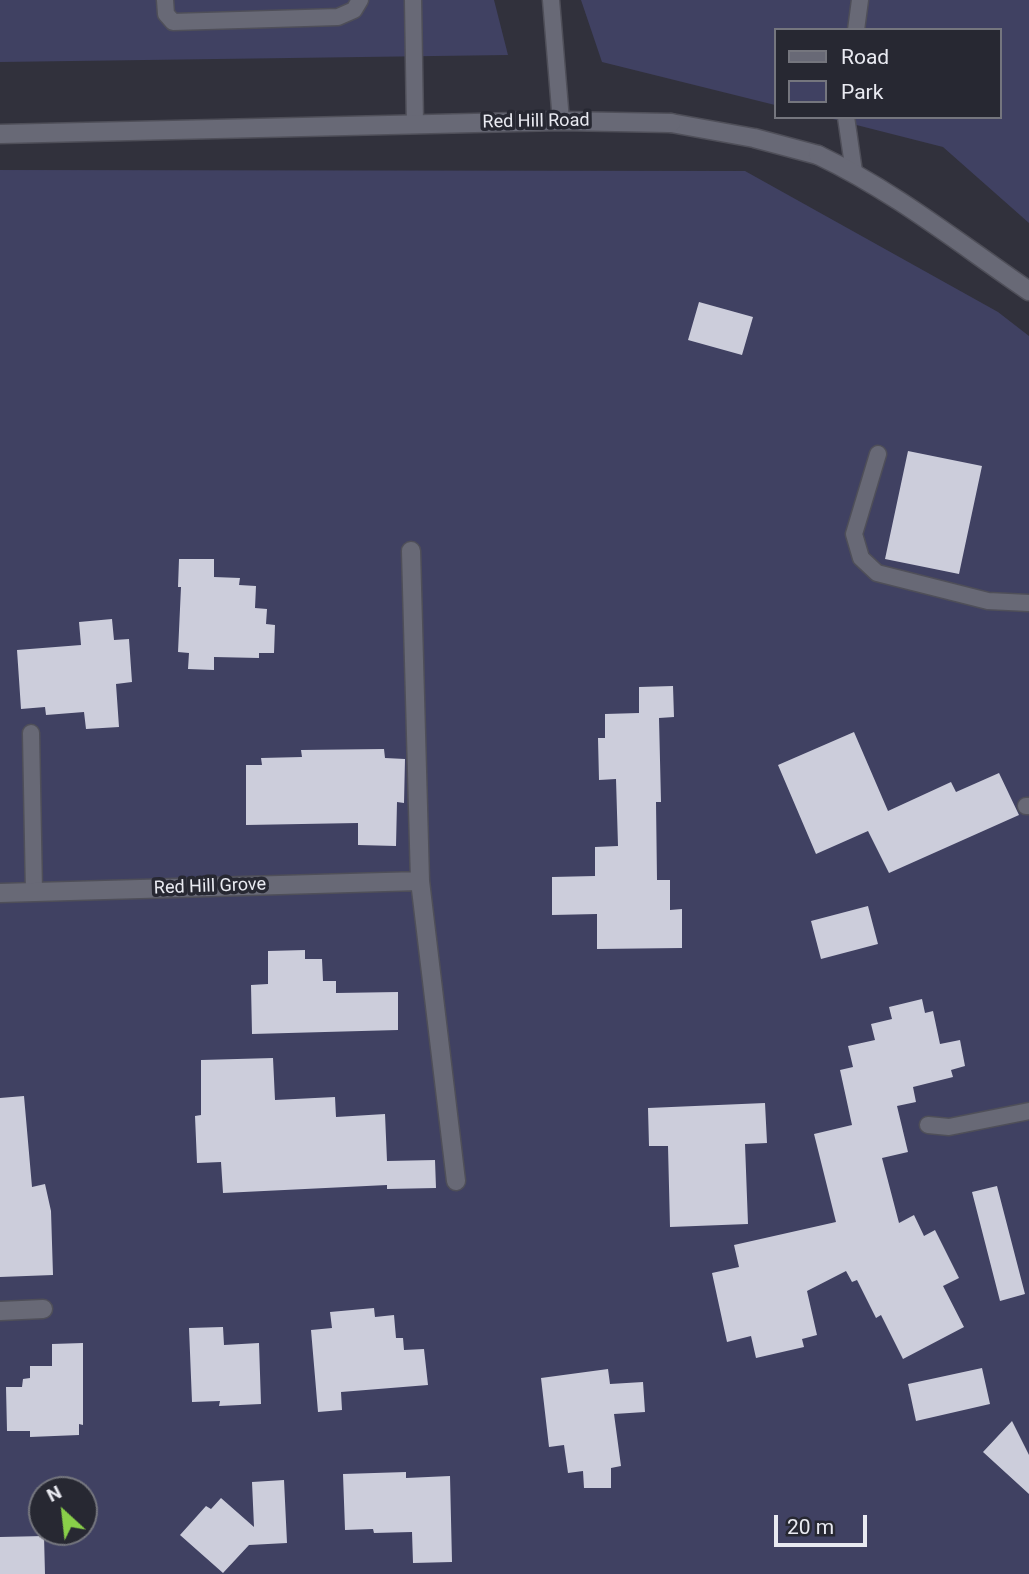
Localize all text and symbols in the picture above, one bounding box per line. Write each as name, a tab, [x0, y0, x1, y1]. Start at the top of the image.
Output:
legend	[774, 28, 1001, 119]
text: Road	[841, 45, 889, 69]
text: Park	[841, 80, 883, 104]
street label: Red Hill Road	[482, 110, 590, 134]
street label: Red Hill Grove	[154, 874, 266, 900]
north arrow	[28, 1476, 98, 1546]
text: N	[43, 1480, 65, 1507]
scale bar	[777, 1500, 870, 1544]
text: 20 m	[787, 1515, 834, 1539]

